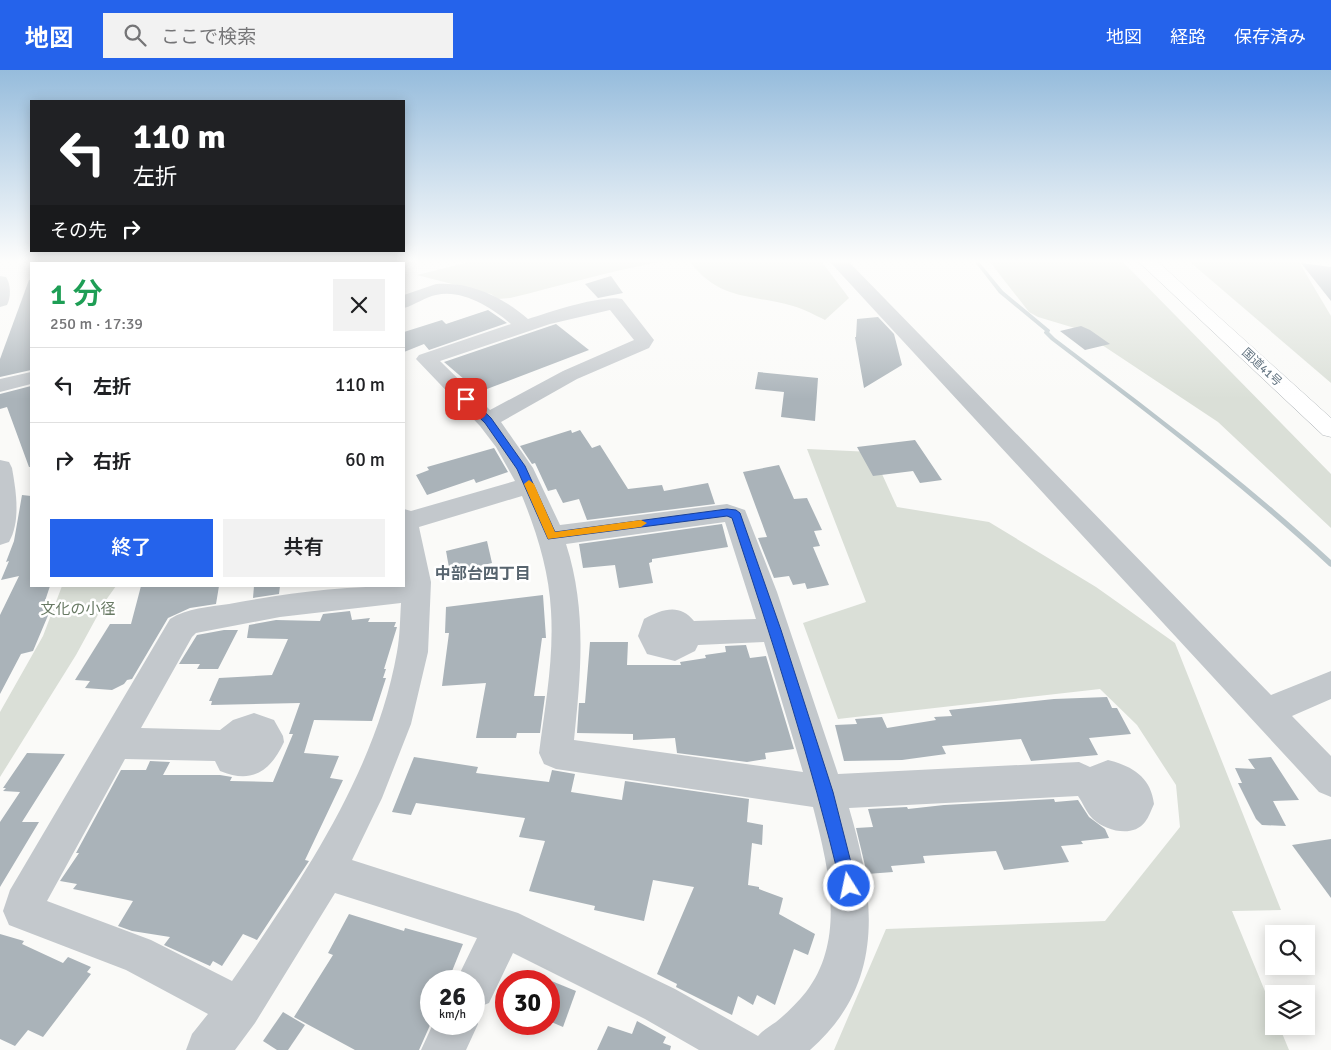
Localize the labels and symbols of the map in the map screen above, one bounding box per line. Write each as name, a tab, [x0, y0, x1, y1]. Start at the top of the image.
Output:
street label: 国道41号	[1239, 345, 1285, 390]
pin	[445, 378, 487, 420]
district label: 中部台四丁目	[435, 564, 531, 584]
park label: 文化の小径	[40, 600, 116, 618]
position arrow	[822, 859, 874, 911]
speed limit sign: 30	[495, 970, 560, 1035]

